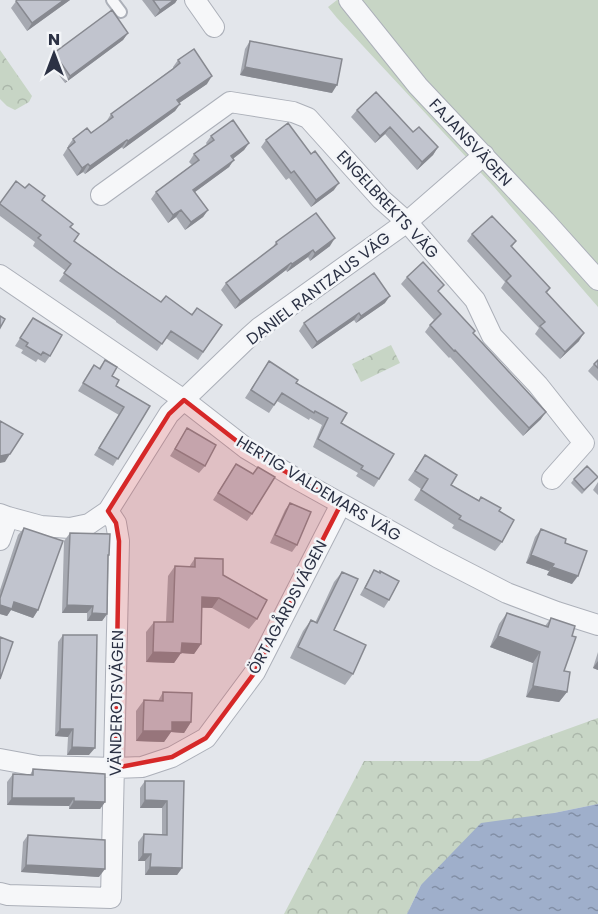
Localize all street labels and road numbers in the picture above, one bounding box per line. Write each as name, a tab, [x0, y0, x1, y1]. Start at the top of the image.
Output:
street label: FAJANSVÄGEN	[424, 93, 517, 191]
street label: ENGELBREKTS VÄG	[331, 145, 444, 264]
street label: DANIEL RANTZAUS VÄG	[241, 227, 395, 350]
street label: HERTIG VALDEMARS VÄG	[232, 430, 405, 547]
street label: ÖRTAGÅRDSVÄGEN	[242, 536, 333, 678]
street label: VÄNDEROTSVÄGEN	[104, 630, 129, 776]

